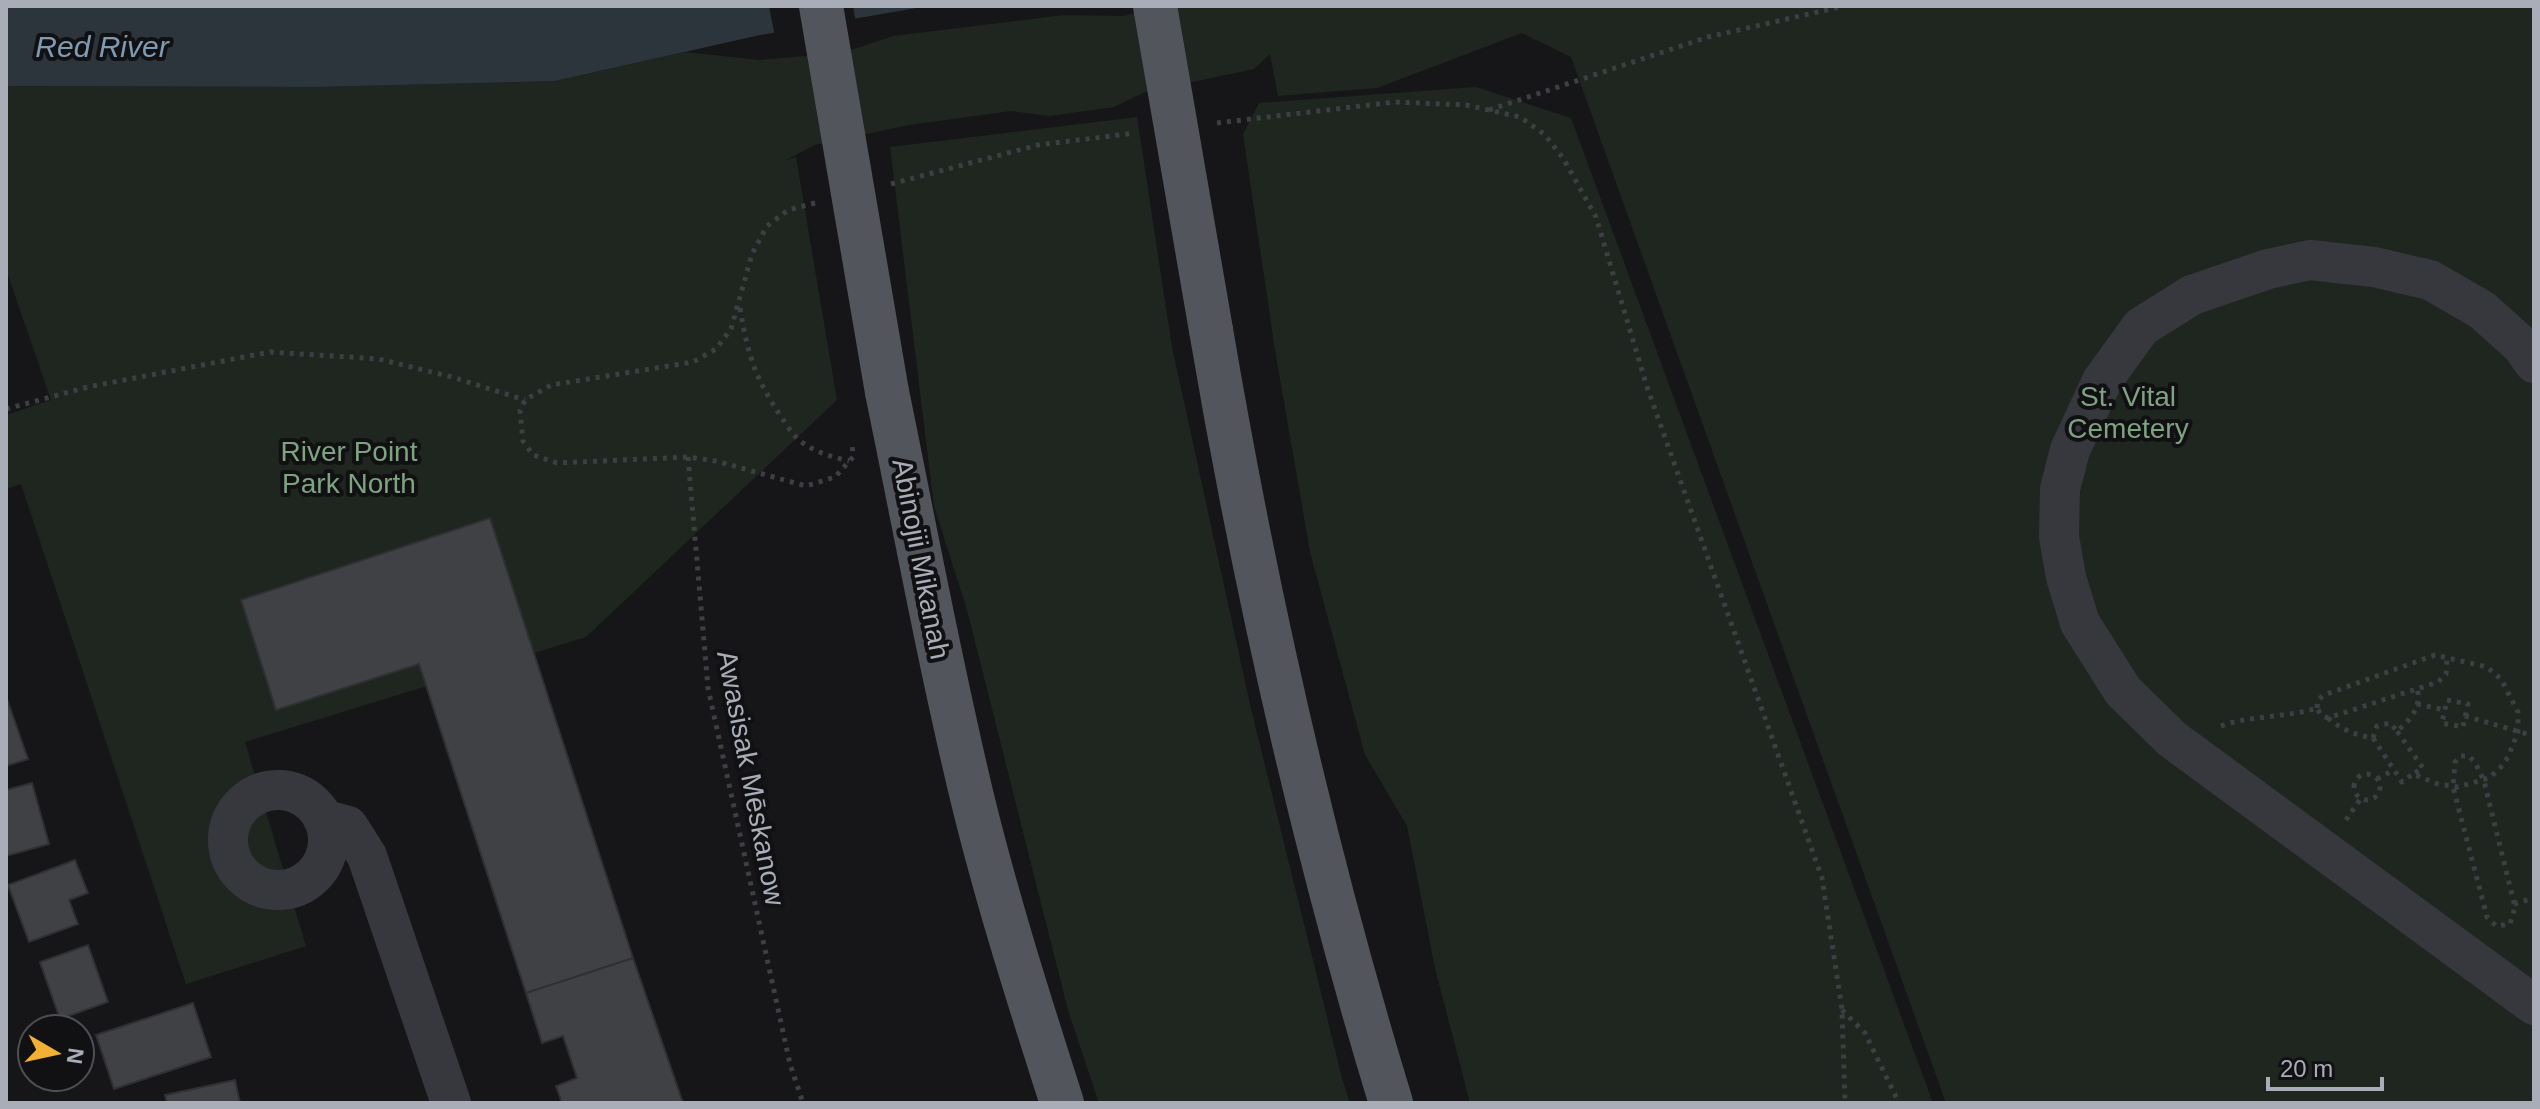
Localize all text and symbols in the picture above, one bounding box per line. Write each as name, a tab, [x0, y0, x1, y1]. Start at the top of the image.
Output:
water label: Red River	[35, 30, 170, 63]
park label: St. Vital Cemetery	[2067, 381, 2189, 444]
park label: River Point Park North	[281, 436, 418, 499]
street label: Abinojii Mikanah	[886, 456, 956, 662]
street label: Awasisak Mēskanow	[711, 648, 791, 909]
north arrow	[16, 1013, 96, 1093]
scale bar	[2268, 1041, 2382, 1091]
text: N	[62, 1046, 89, 1066]
text: 20 m	[2280, 1055, 2333, 1082]

